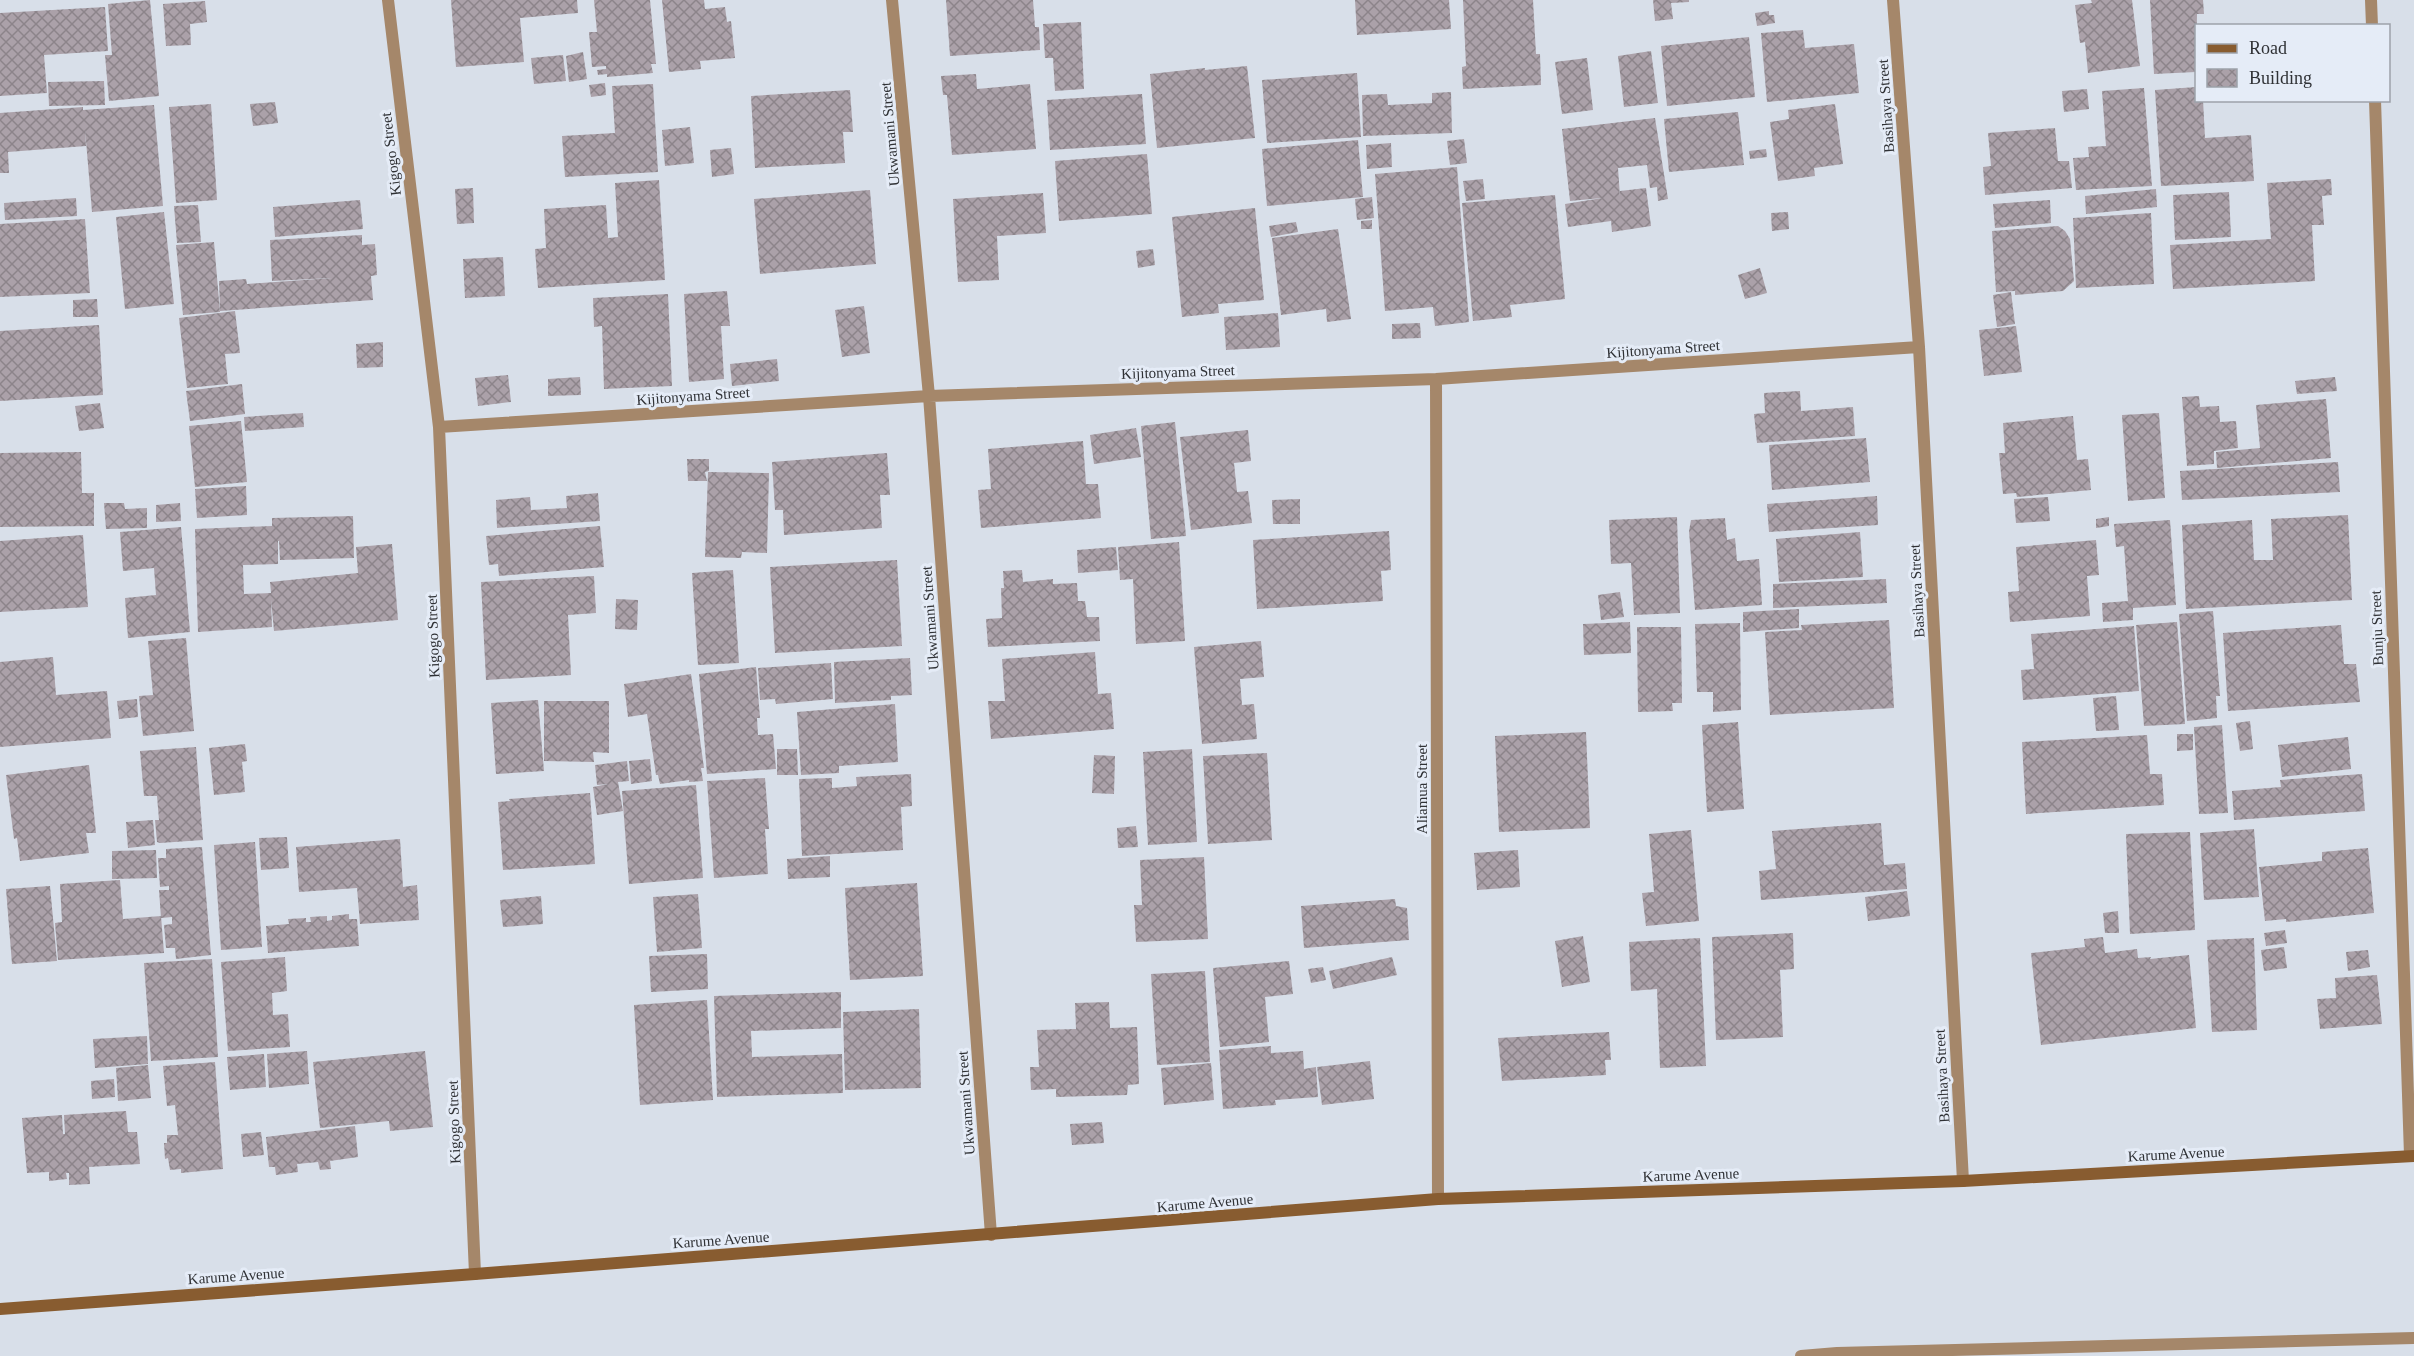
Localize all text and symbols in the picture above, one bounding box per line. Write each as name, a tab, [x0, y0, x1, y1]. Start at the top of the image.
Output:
legend	[2195, 24, 2390, 102]
text: Road	[2249, 38, 2287, 58]
street label: Basihaya Street	[1875, 58, 1897, 153]
text: Building	[2249, 68, 2312, 88]
street label: Ukwamani Street	[877, 80, 903, 187]
street label: Kigogo Street	[378, 111, 404, 197]
street label: Kijitonyama Street	[1606, 337, 1721, 361]
street label: Kijitonyama Street	[1121, 362, 1236, 382]
street label: Kijitonyama Street	[636, 384, 751, 408]
street label: Basihaya Street	[1907, 543, 1927, 638]
street label: Ukwamani Street	[918, 564, 942, 671]
street label: Bunju Street	[2368, 589, 2386, 666]
street label: Kigogo Street	[424, 593, 442, 678]
street label: Aliamua Street	[1414, 743, 1430, 834]
street label: Basihaya Street	[1932, 1028, 1952, 1123]
street label: Ukwamani Street	[954, 1049, 978, 1156]
street label: Kigogo Street	[445, 1079, 463, 1164]
street label: Karume Avenue	[2127, 1143, 2225, 1165]
street label: Karume Avenue	[1642, 1165, 1740, 1185]
street label: Karume Avenue	[1156, 1191, 1254, 1215]
street label: Karume Avenue	[672, 1229, 770, 1251]
street label: Karume Avenue	[187, 1265, 285, 1287]

